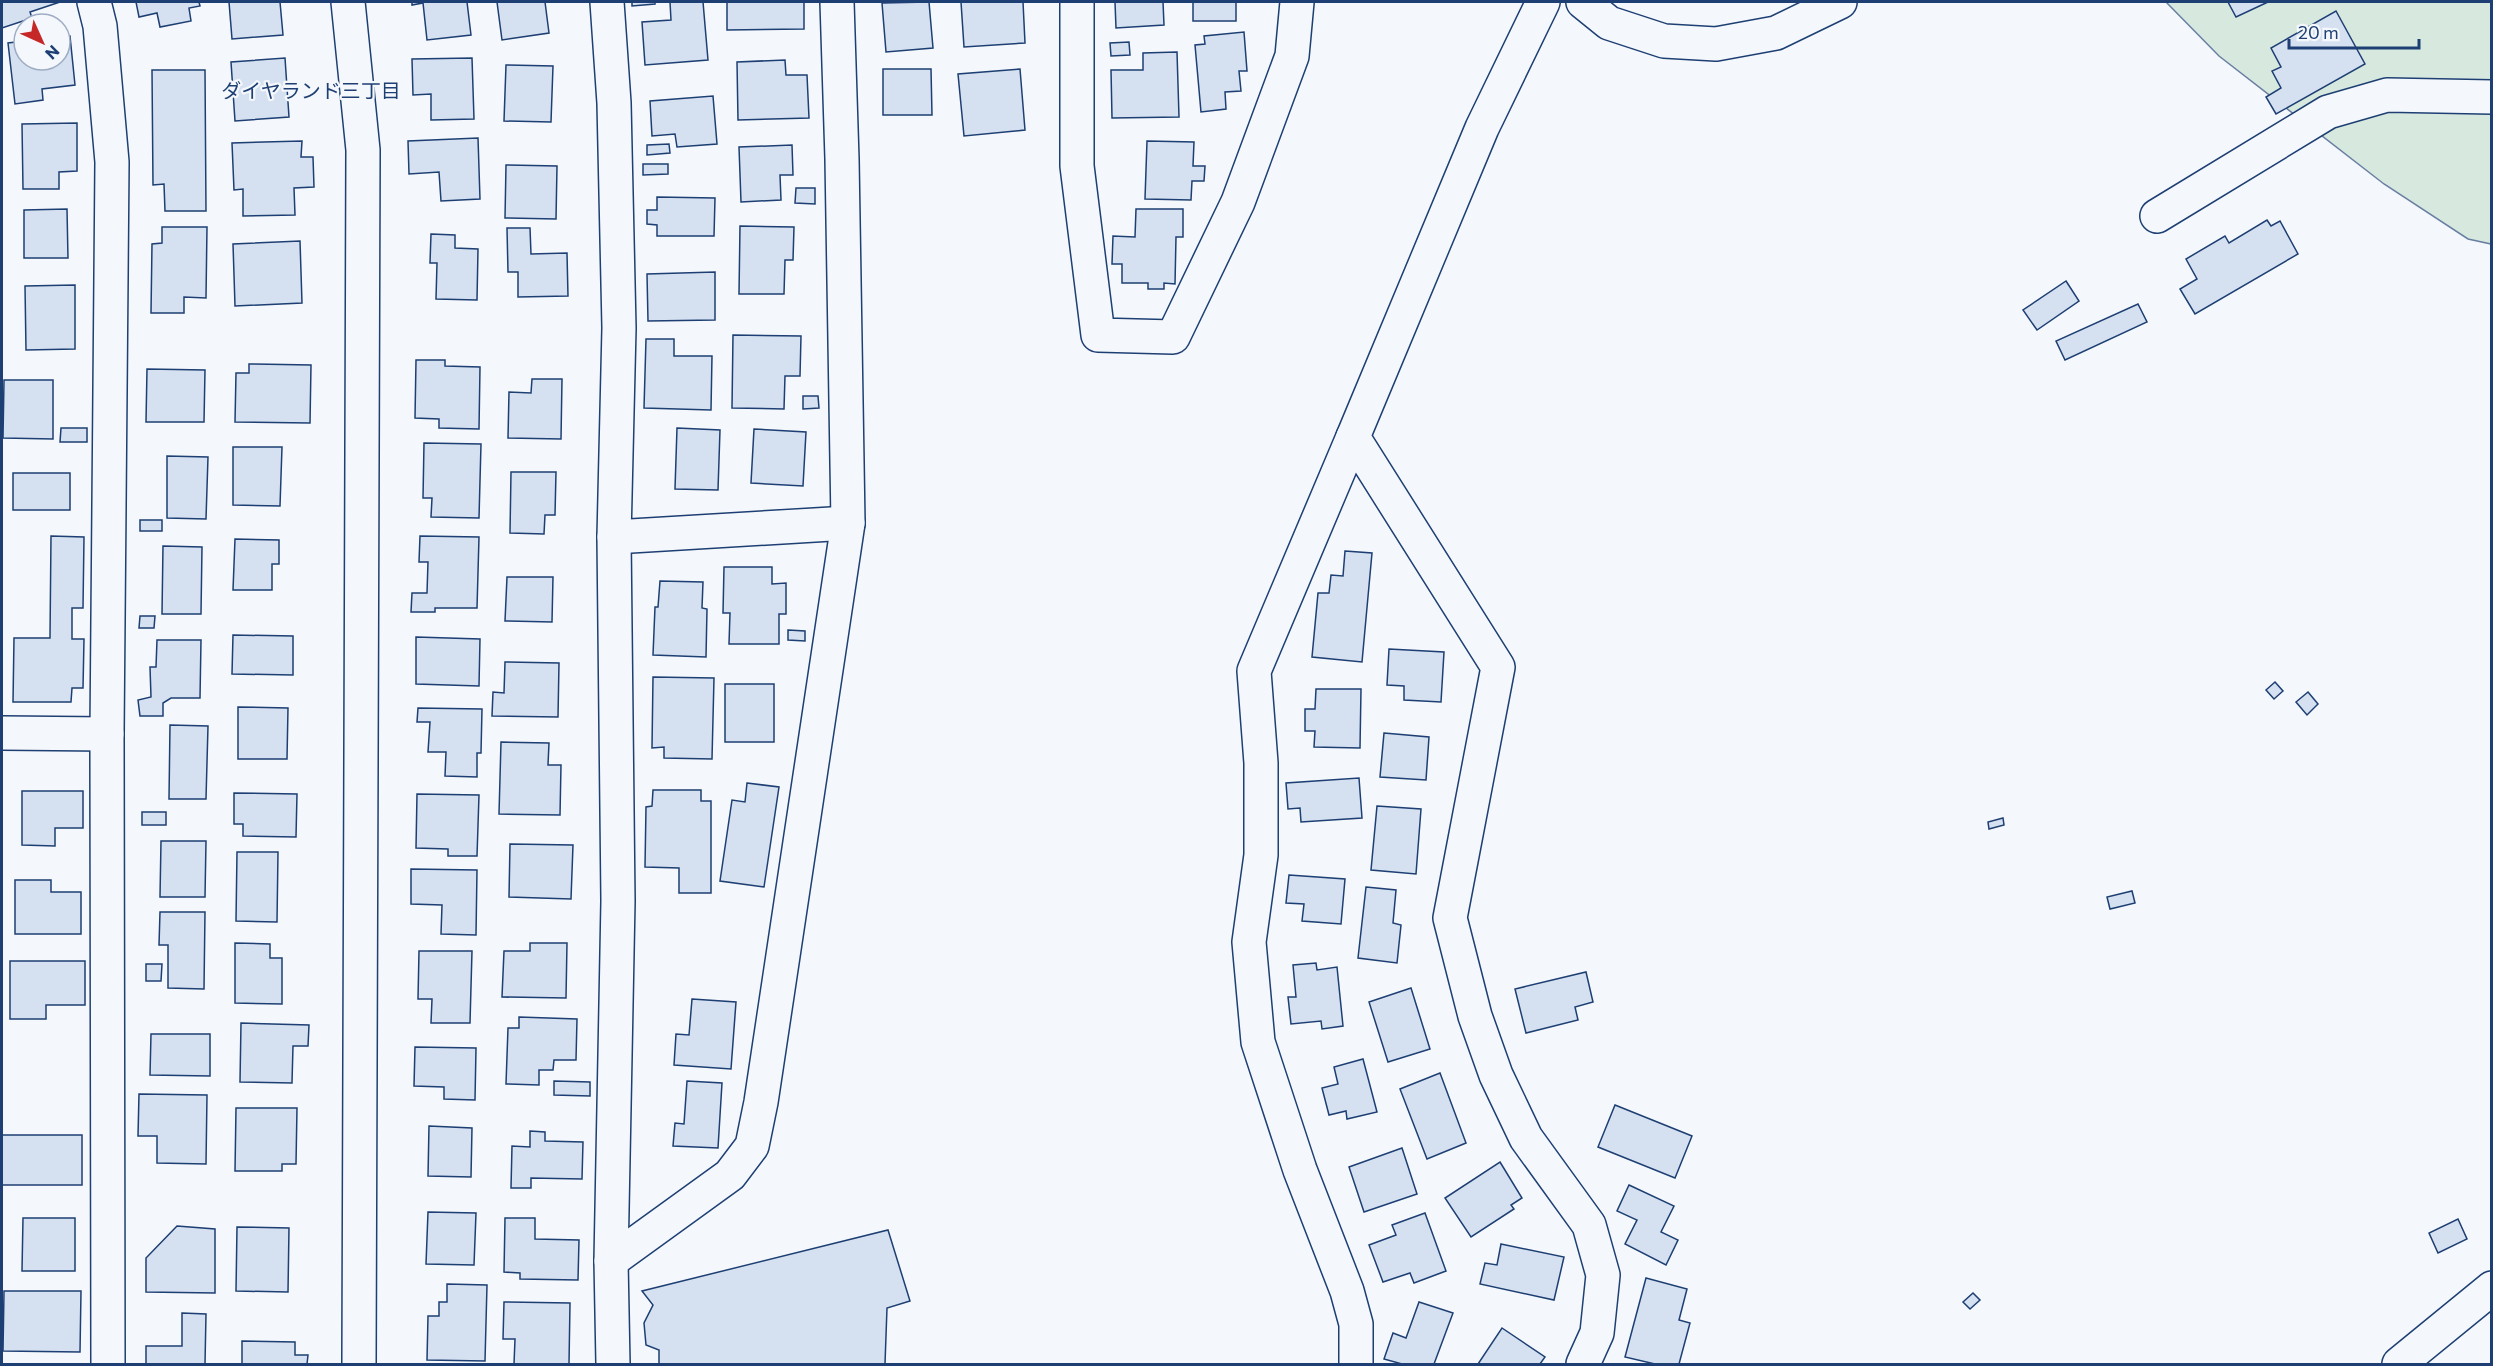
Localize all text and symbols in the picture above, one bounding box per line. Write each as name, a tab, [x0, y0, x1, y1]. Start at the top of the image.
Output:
north arrow	[12, 12, 72, 72]
scale bar	[2289, 12, 2420, 50]
text: 20 m	[2298, 21, 2339, 43]
text: N	[42, 42, 64, 64]
district label: ダイヤランド三丁目	[221, 78, 401, 102]

